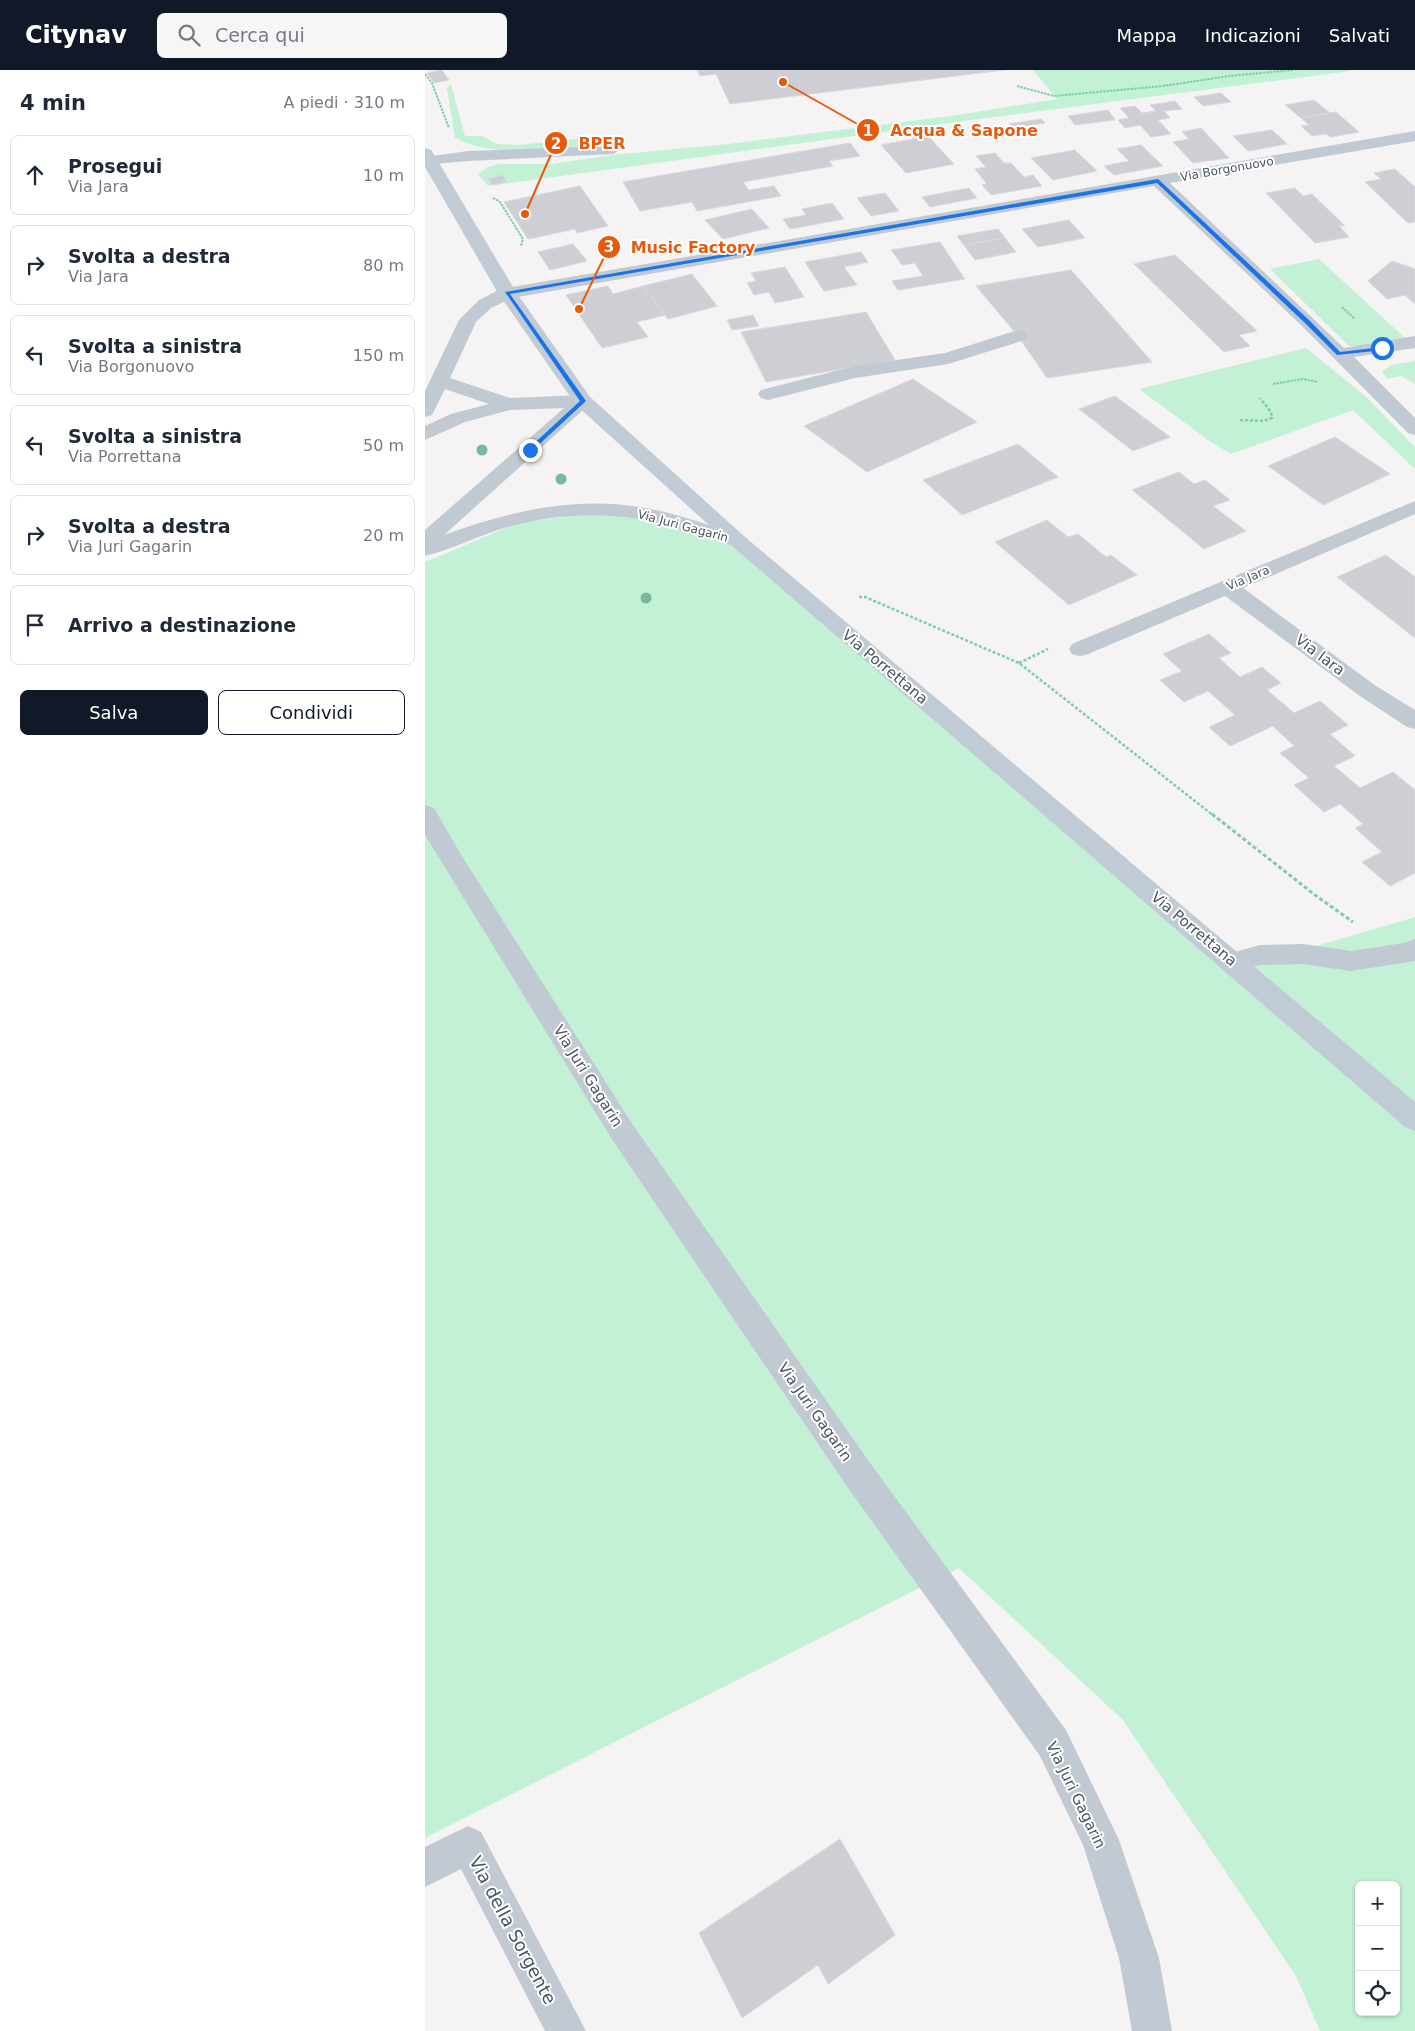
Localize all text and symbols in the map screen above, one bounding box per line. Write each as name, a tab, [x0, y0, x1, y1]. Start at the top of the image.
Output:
search box	[157, 13, 507, 58]
text: Citynav	[25, 21, 127, 49]
icon: search	[175, 21, 203, 49]
text: Cerca qui	[215, 24, 305, 46]
text: Mappa	[1116, 25, 1177, 46]
text: Indicazioni	[1205, 25, 1301, 46]
text: Salvati	[1329, 25, 1390, 46]
text: 4 min	[20, 91, 86, 115]
text: A piedi · 310 m	[283, 93, 405, 112]
callout: Acqua & Sapone	[855, 115, 1048, 146]
text: Acqua & Sapone	[890, 121, 1038, 140]
text: 1	[863, 122, 873, 140]
callout: BPER	[544, 128, 636, 159]
text: BPER	[578, 134, 626, 153]
text: 2	[551, 135, 561, 153]
street label: Via Borgonuovo	[1179, 154, 1275, 184]
text: Prosegui	[68, 155, 162, 177]
icon: ahead	[21, 161, 49, 189]
text: 10 m	[363, 166, 404, 185]
text: Via Jara	[68, 177, 129, 196]
callout: Music Factory	[596, 232, 766, 263]
text: 3	[604, 238, 614, 256]
text: Music Factory	[631, 238, 756, 257]
text: Svolta a destra	[68, 245, 231, 267]
icon: right	[21, 251, 49, 279]
text: 80 m	[363, 256, 404, 275]
text: Via Jara	[68, 267, 129, 286]
text: Svolta a sinistra	[68, 335, 242, 357]
route start	[1371, 337, 1394, 360]
icon: left	[21, 341, 49, 369]
text: 150 m	[353, 346, 404, 365]
text: Via Borgonuovo	[68, 357, 194, 376]
text: Svolta a sinistra	[68, 425, 242, 447]
icon: left	[21, 431, 49, 459]
text: 50 m	[363, 436, 404, 455]
route end	[519, 439, 542, 462]
text: Via Porrettana	[68, 447, 181, 466]
street label: Via Juri Gagarin	[636, 507, 730, 545]
text: Svolta a destra	[68, 515, 231, 537]
icon: right	[21, 521, 49, 549]
text: 20 m	[363, 526, 404, 545]
text: Via Juri Gagarin	[68, 537, 192, 556]
street label: Via Jara	[1224, 563, 1272, 593]
icon: arrive	[21, 611, 49, 639]
text: Arrivo a destinazione	[68, 614, 296, 636]
street label: Via Porrettana	[838, 626, 932, 708]
street label: Via Iara	[1292, 631, 1348, 679]
button: Salva	[20, 690, 208, 735]
button: Condividi	[218, 690, 405, 735]
street label: Via Porrettana	[1147, 888, 1241, 970]
street label: Via Juri Gagarin	[550, 1022, 626, 1130]
street label: Via Juri Gagarin	[774, 1359, 856, 1465]
street label: Via Juri Gagarin	[1042, 1739, 1110, 1851]
street label: Via della Sorgente	[465, 1852, 561, 2008]
map controls	[1355, 1881, 1400, 2016]
button: +	[1355, 1881, 1400, 1926]
button: −	[1355, 1926, 1400, 1971]
button: locate	[1355, 1971, 1400, 2016]

